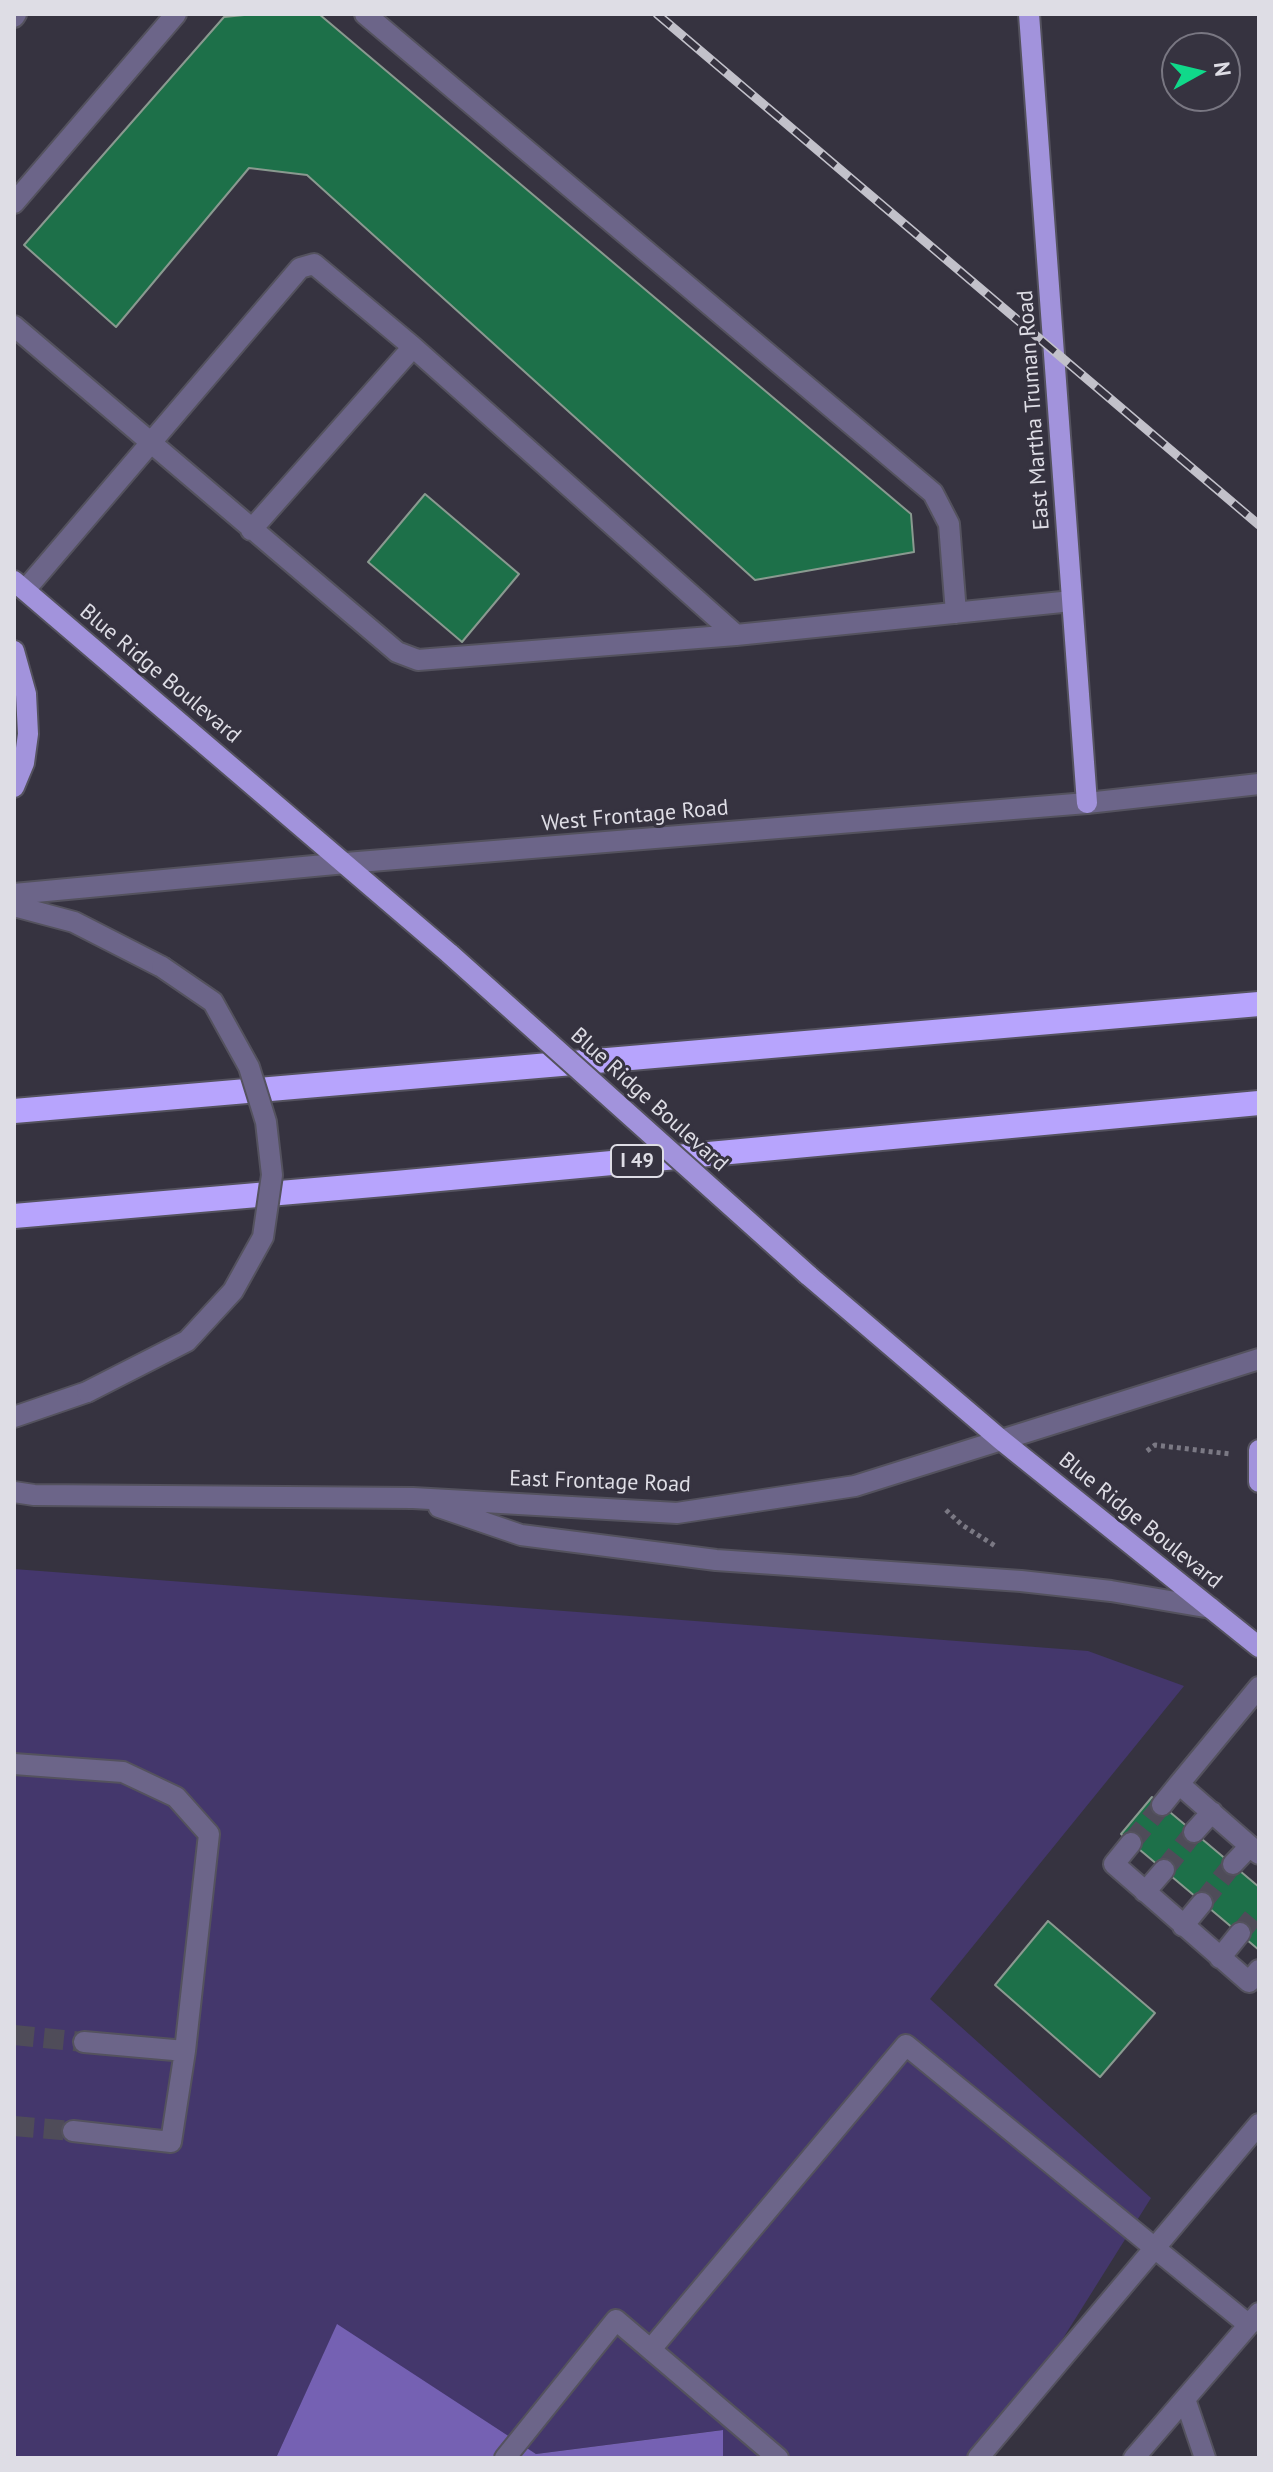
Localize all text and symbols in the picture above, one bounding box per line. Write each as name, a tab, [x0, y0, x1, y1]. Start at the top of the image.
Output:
north arrow	[1161, 32, 1241, 112]
text: N	[1208, 60, 1238, 78]
street label: East Martha Truman Road	[1012, 289, 1056, 531]
street label: Blue Ridge Boulevard	[74, 599, 246, 749]
street label: West Frontage Road	[540, 795, 730, 837]
street label: Blue Ridge Boulevard	[565, 1023, 733, 1177]
road number: I 49	[611, 1145, 663, 1177]
street label: Blue Ridge Boulevard	[1053, 1447, 1227, 1595]
street label: East Frontage Road	[509, 1466, 691, 1498]

